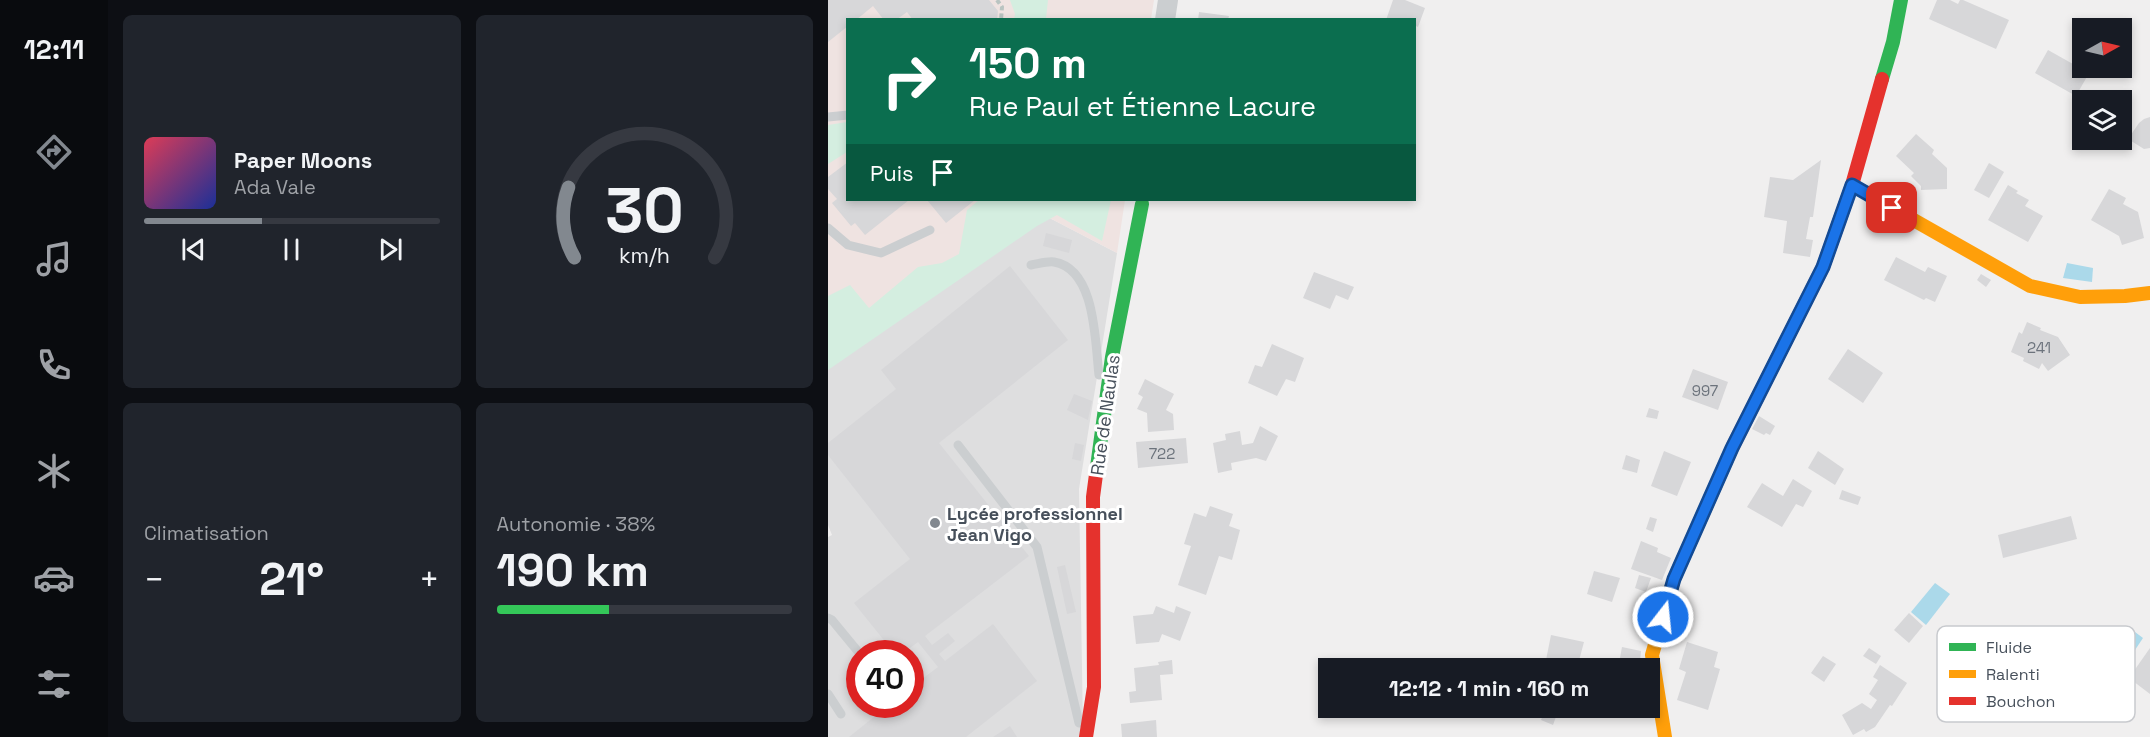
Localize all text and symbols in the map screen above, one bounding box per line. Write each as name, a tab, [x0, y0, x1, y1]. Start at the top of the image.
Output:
north arrow	[2072, 18, 2132, 78]
map controls	[2072, 18, 2132, 150]
text: 12:11	[24, 32, 84, 67]
text: 150 m	[969, 37, 1087, 90]
icon: right	[870, 42, 948, 120]
text: Rue Paul et Étienne Lacure	[969, 89, 1316, 124]
button: layers	[2072, 90, 2132, 150]
icon: directions	[33, 131, 75, 173]
text: Paper Moons	[234, 146, 372, 174]
icon: arrive	[926, 156, 959, 189]
text: Puis	[870, 159, 914, 187]
text: 30	[605, 172, 683, 251]
text: Ada Vale	[234, 174, 316, 200]
pin	[1866, 182, 1917, 233]
icon: arrive	[1875, 191, 1908, 224]
icon: previous	[177, 233, 210, 266]
icon: pause	[275, 233, 308, 266]
icon: next	[374, 233, 407, 266]
icon: music	[33, 238, 75, 280]
text: km/h	[619, 243, 670, 270]
house number: 241	[2027, 338, 2051, 357]
icon: phone	[33, 344, 75, 386]
street label: Rue de Naulas	[1085, 353, 1125, 477]
house number: 997	[1692, 381, 1718, 400]
house number: 722	[1149, 444, 1175, 463]
icon: climate	[33, 450, 75, 492]
place label: Lycée professionnel Jean Vigo	[947, 502, 1123, 546]
text: Autonomie · 38%	[497, 511, 655, 537]
marker: Lycée professionnel Jean Vigo	[928, 516, 942, 530]
text: Climatisation	[144, 520, 269, 546]
text: 190 km	[497, 542, 649, 599]
text: 21°	[259, 551, 324, 608]
icon: car	[33, 557, 75, 599]
text: −	[144, 559, 164, 601]
text: +	[419, 559, 440, 601]
position arrow	[1631, 585, 1695, 649]
legend	[1937, 626, 2135, 722]
text: Fluide	[1986, 637, 2032, 658]
speed limit sign: 40	[846, 640, 924, 718]
icon: filters	[33, 663, 75, 705]
text: Ralenti	[1986, 664, 2040, 685]
text: 12:12 · 1 min · 160 m	[1389, 674, 1589, 702]
text: Bouchon	[1986, 691, 2055, 712]

